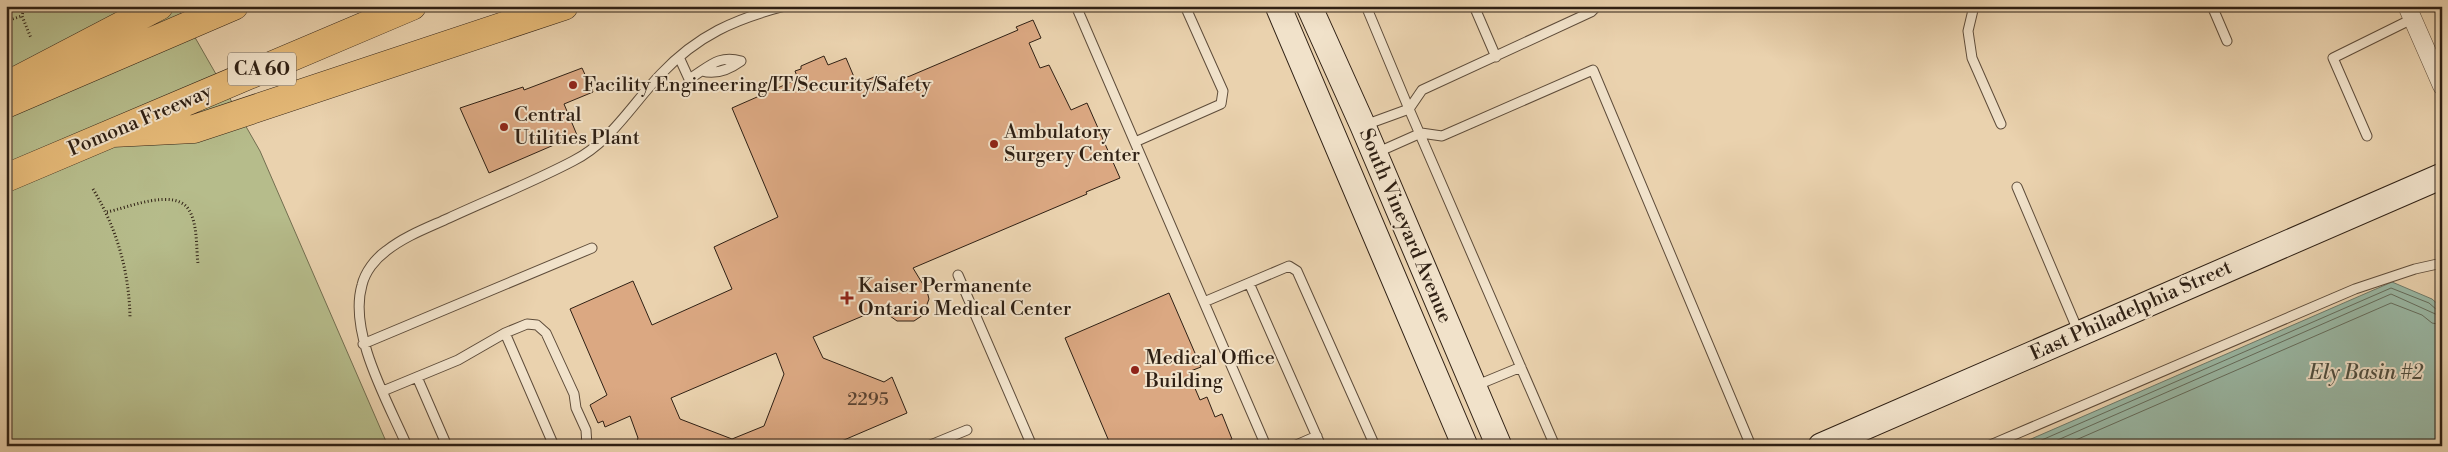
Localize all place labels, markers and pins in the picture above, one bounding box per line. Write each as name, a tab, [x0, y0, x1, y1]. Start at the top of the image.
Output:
place label: Facility Engineering/IT/Security/Safety	[583, 73, 932, 98]
marker: Facility Engineering/IT/Security/Safety	[567, 79, 579, 91]
place label: Central Utilities Plant	[514, 103, 640, 151]
place label: Ambulatory Surgery Center	[1003, 120, 1141, 168]
marker: Central Utilities Plant	[498, 121, 510, 133]
marker: Ambulatory Surgery Center	[988, 138, 1000, 150]
place label: Kaiser Permanente Ontario Medical Center	[858, 274, 1072, 322]
marker: Kaiser Permanente Ontario Medical Center	[840, 291, 854, 305]
place label: Medical Office Building	[1144, 346, 1275, 394]
marker: Medical Office Building	[1129, 364, 1141, 376]

